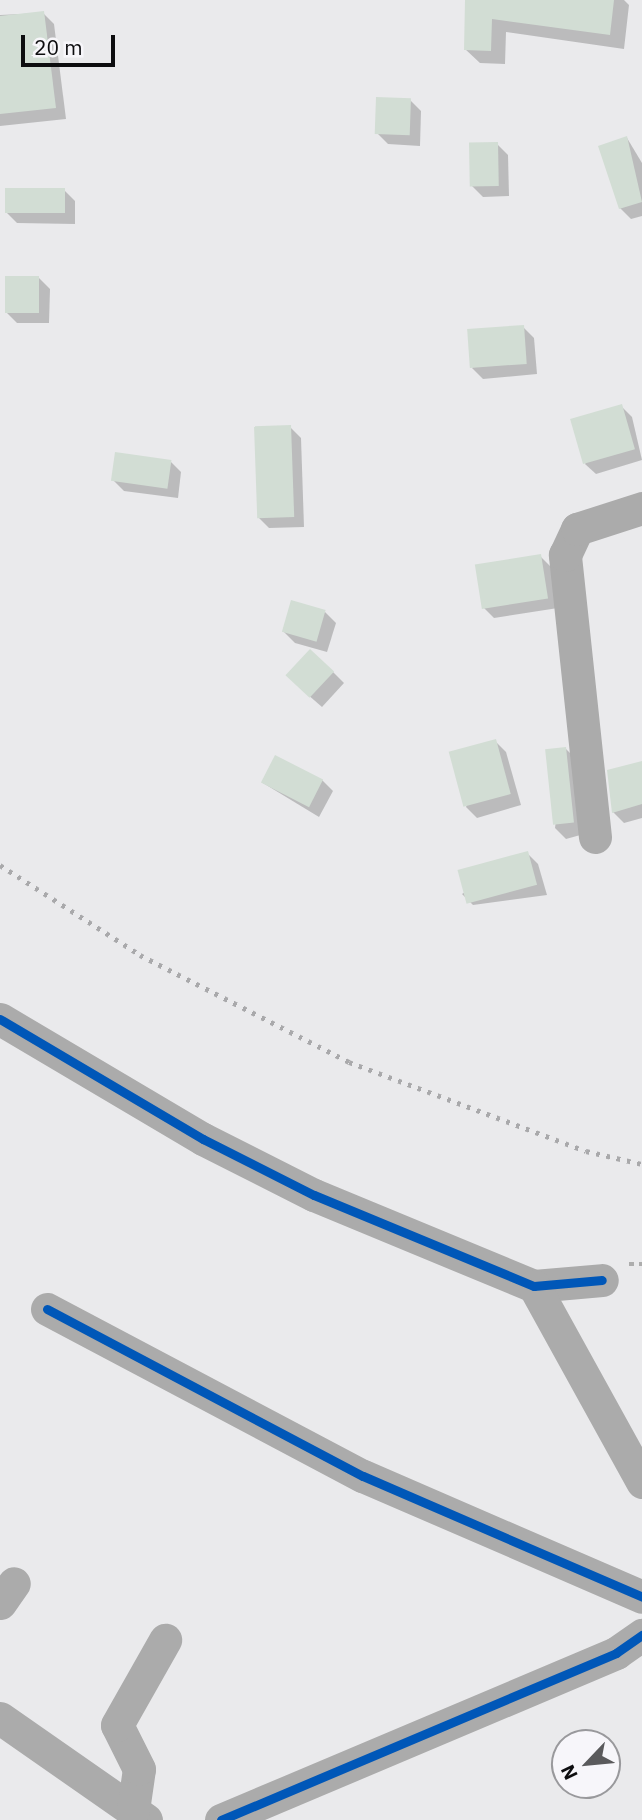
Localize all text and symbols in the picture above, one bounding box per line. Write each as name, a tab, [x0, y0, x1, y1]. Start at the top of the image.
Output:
scale bar	[24, 21, 119, 65]
text: 20 m	[34, 33, 83, 61]
north arrow	[551, 1729, 621, 1799]
text: N	[555, 1761, 583, 1784]

